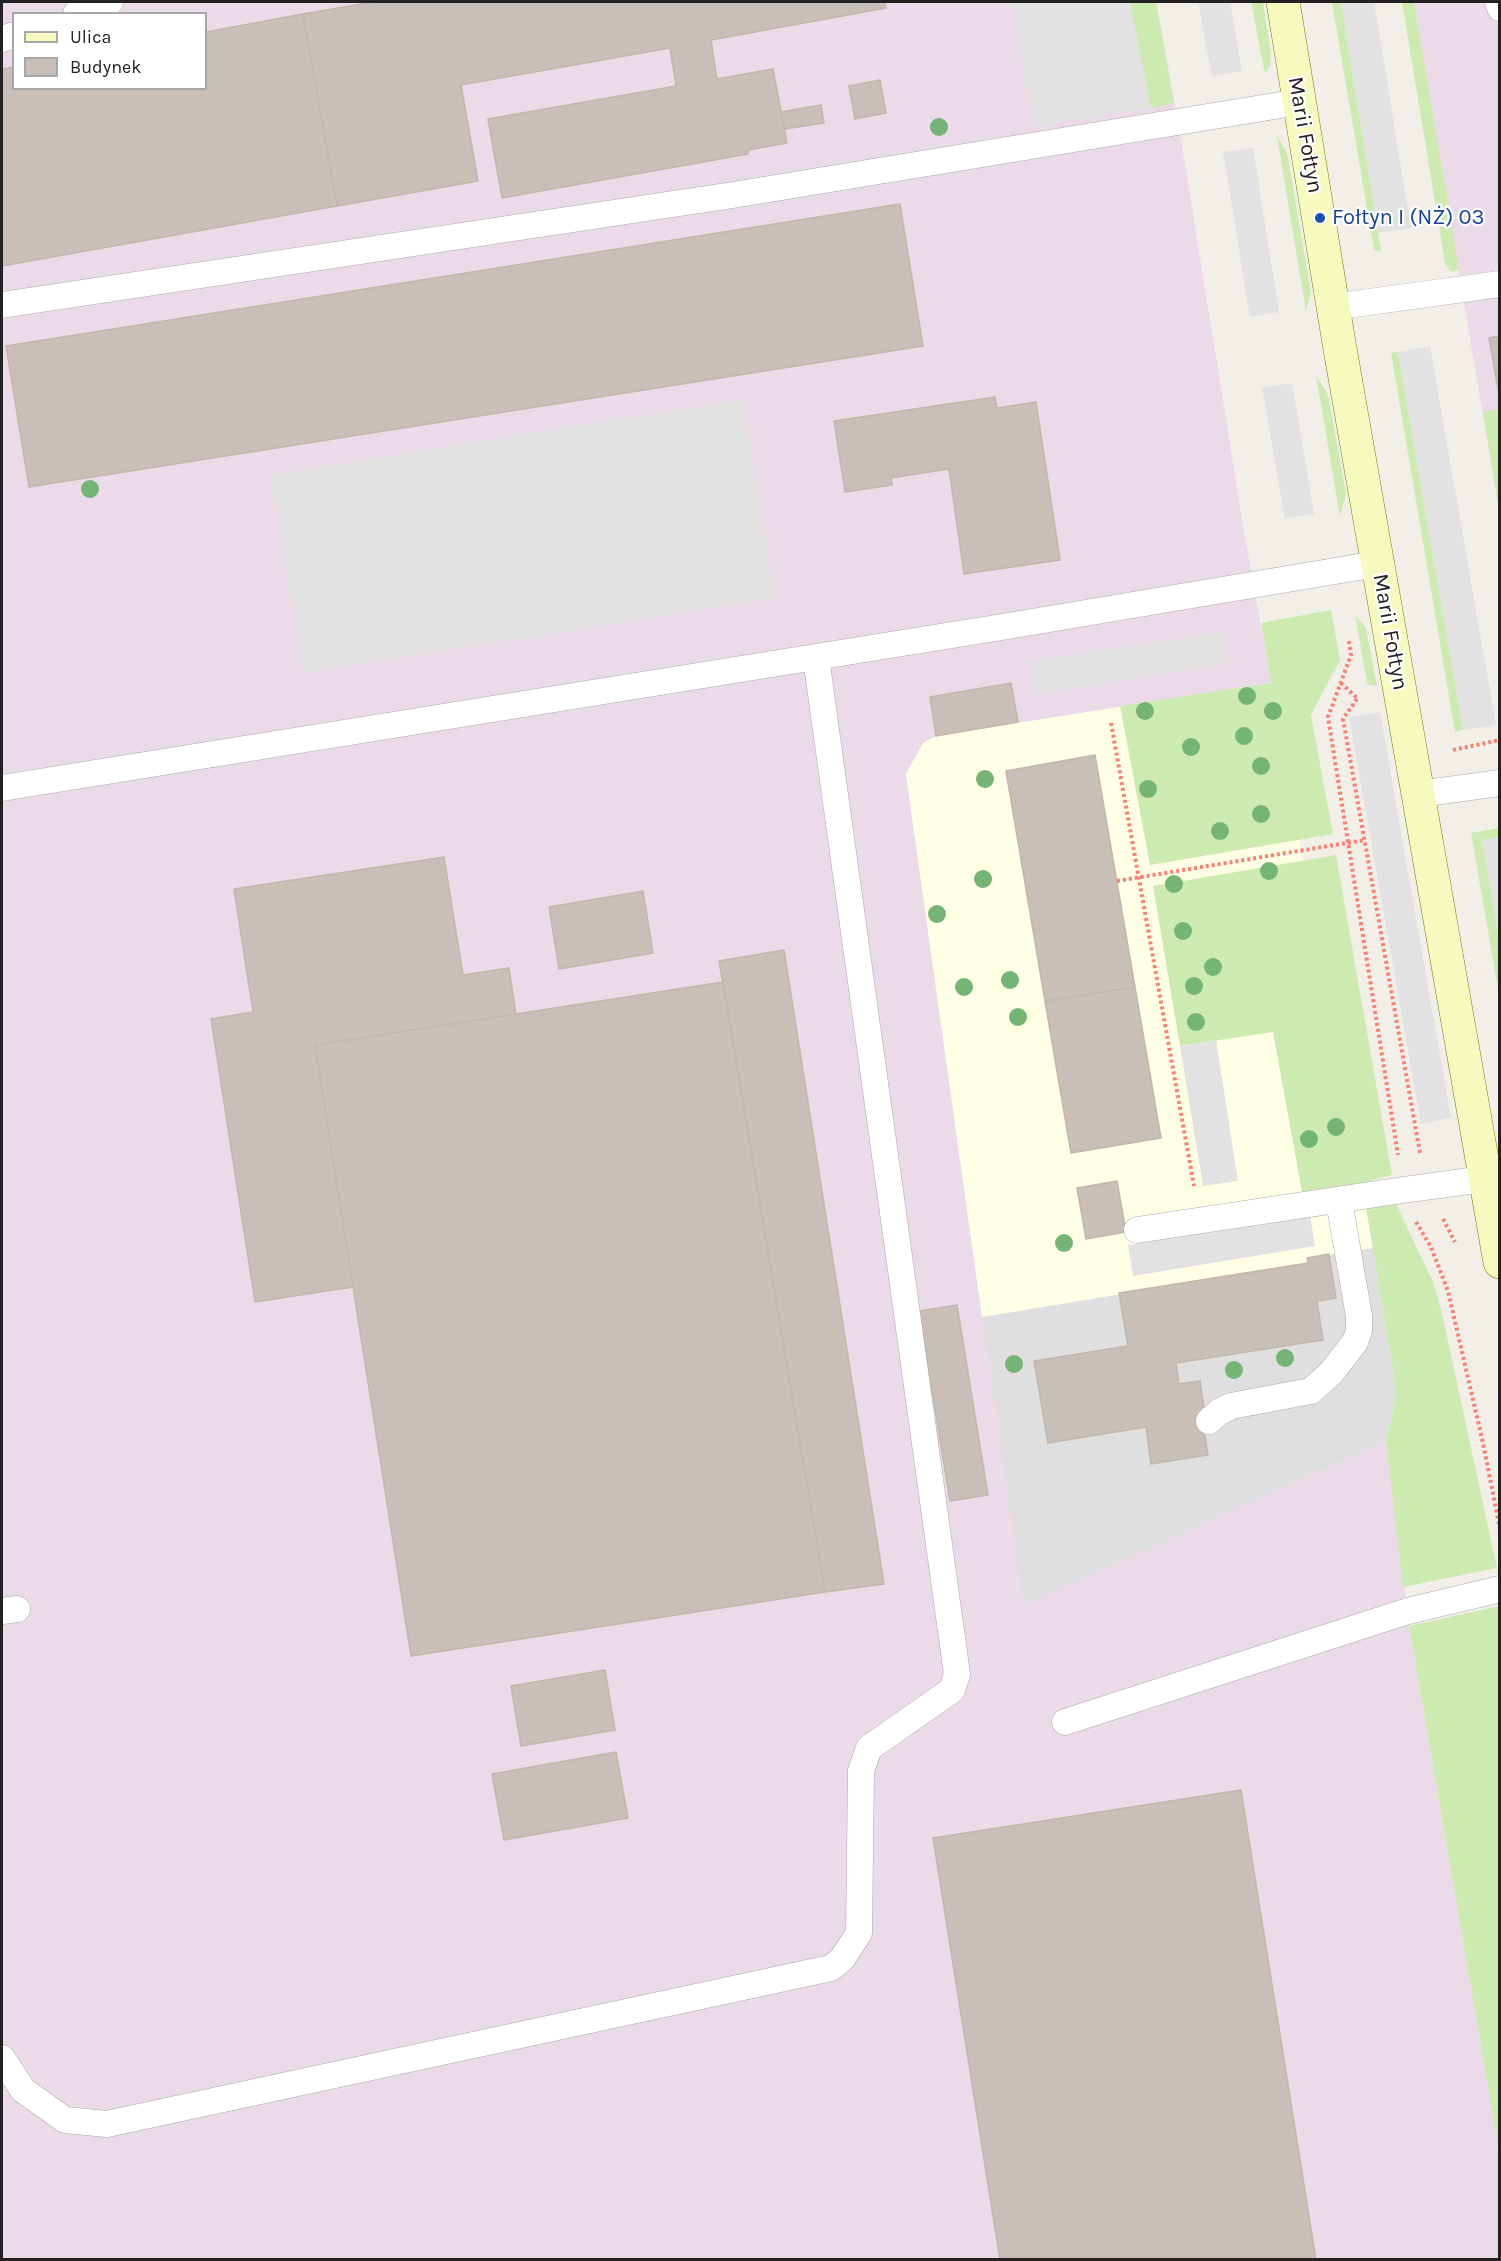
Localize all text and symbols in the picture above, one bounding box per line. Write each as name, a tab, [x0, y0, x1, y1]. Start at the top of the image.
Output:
legend	[12, 12, 207, 90]
text: Ulica	[70, 26, 111, 48]
text: Budynek	[70, 56, 141, 78]
street label: Marii Fołtyn	[1282, 75, 1328, 195]
place label: Fołtyn I (NŻ) 03	[1332, 205, 1484, 231]
marker: Fołtyn I (NŻ) 03	[1313, 211, 1327, 225]
street label: Marii Fołtyn	[1367, 572, 1413, 692]

